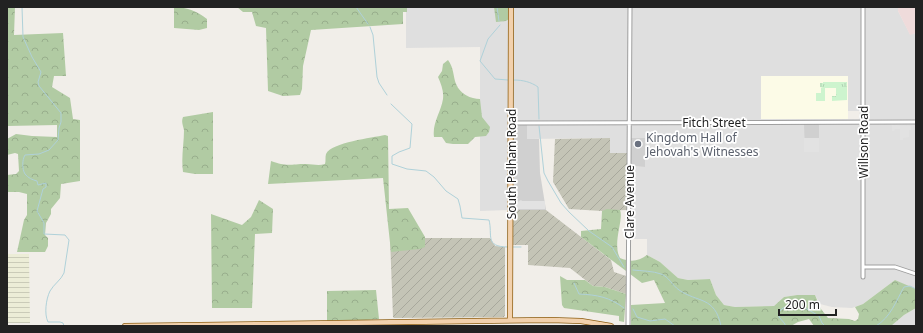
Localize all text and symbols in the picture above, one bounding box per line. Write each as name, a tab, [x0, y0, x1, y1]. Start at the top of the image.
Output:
street label: Willson Road	[855, 106, 872, 178]
street label: South Pelham Road	[503, 109, 520, 219]
street label: Fitch Street	[682, 114, 746, 131]
place label: Kingdom Hall of Jehovah's Witnesses	[645, 129, 759, 160]
marker: Kingdom Hall of Jehovah's Witnesses	[633, 139, 643, 149]
street label: Clare Avenue	[621, 165, 638, 239]
scale bar	[779, 291, 836, 317]
text: 200 m	[785, 296, 820, 313]

